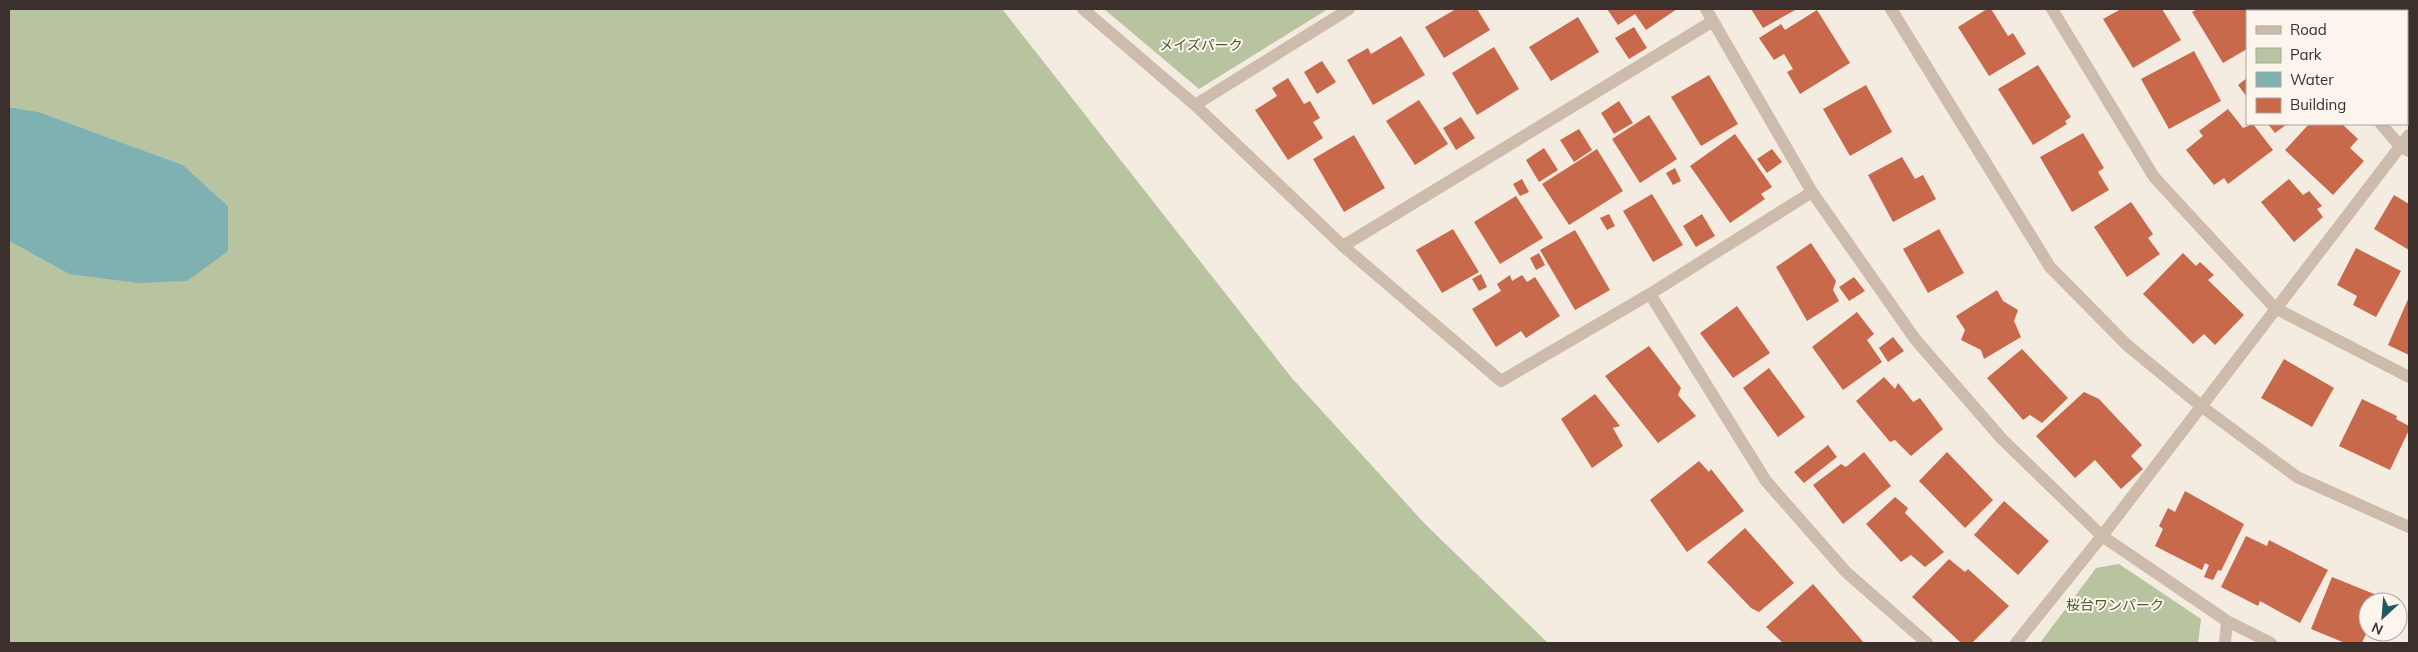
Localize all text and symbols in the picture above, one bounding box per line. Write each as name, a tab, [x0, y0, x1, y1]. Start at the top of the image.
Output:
legend	[2246, 10, 2408, 125]
text: Road	[2290, 20, 2327, 39]
park label: メイズパーク	[1159, 36, 1243, 54]
text: Park	[2290, 45, 2322, 64]
text: Water	[2290, 70, 2334, 89]
text: Building	[2290, 95, 2346, 114]
north arrow	[2358, 592, 2408, 642]
park label: 桜台ワンパーク	[2066, 596, 2164, 614]
text: N	[2369, 618, 2386, 639]

